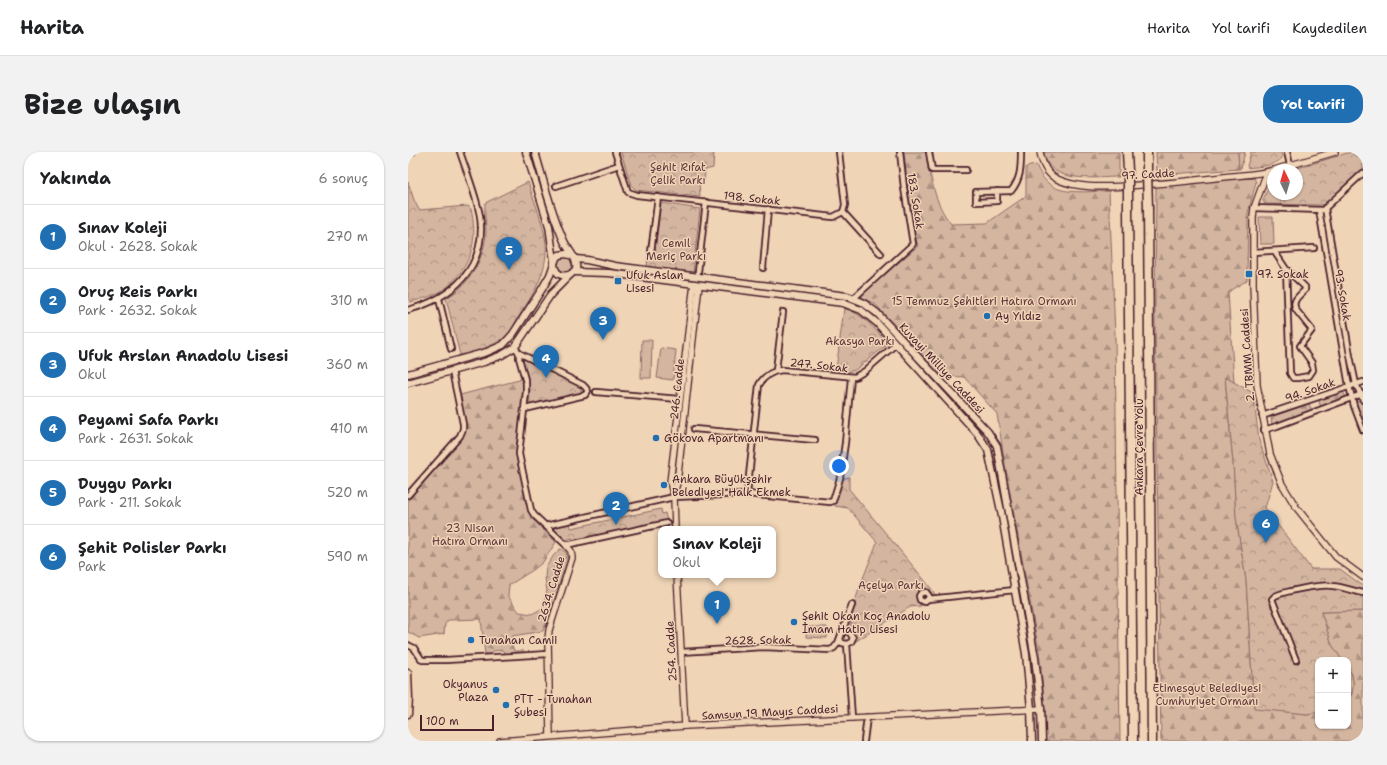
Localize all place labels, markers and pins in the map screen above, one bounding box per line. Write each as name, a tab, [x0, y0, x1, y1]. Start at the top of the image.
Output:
pin: 5	[496, 237, 522, 270]
place label: 97. Sokak	[1257, 267, 1309, 282]
place label: Ufuk Aslan Lisesi	[626, 268, 684, 296]
marker: 97. Sokak	[1244, 269, 1254, 279]
marker: Ufuk Aslan Lisesi	[613, 276, 623, 286]
pin: 3	[590, 307, 616, 340]
place label: Ay Yıldız	[995, 309, 1041, 324]
marker: Ay Yıldız	[982, 311, 992, 321]
pin: 4	[533, 345, 559, 378]
place label: Gökova Apartmanı	[664, 431, 764, 446]
marker: Gökova Apartmanı	[651, 433, 661, 443]
place label: Ankara Büyükşehir Belediyesi Halk Ekmek	[672, 472, 791, 500]
marker: Ankara Büyükşehir Belediyesi Halk Ekmek	[659, 480, 669, 490]
pin: 2	[603, 492, 629, 525]
pin: 6	[1253, 510, 1279, 543]
pin: 1	[704, 591, 730, 624]
place label: Şehit Okan Koç Anadolu İmam Hatip Lisesi	[802, 609, 930, 637]
marker: Şehit Okan Koç Anadolu İmam Hatip Lisesi	[789, 617, 799, 627]
place label: Tunahan Camii	[479, 633, 557, 648]
marker: Tunahan Camii	[466, 635, 476, 645]
place label: Okyanus Plaza	[443, 677, 488, 705]
marker: Okyanus Plaza	[491, 685, 501, 695]
place label: PTT - Tunahan Şubesi	[514, 692, 592, 720]
marker: PTT - Tunahan Şubesi	[501, 700, 511, 710]

